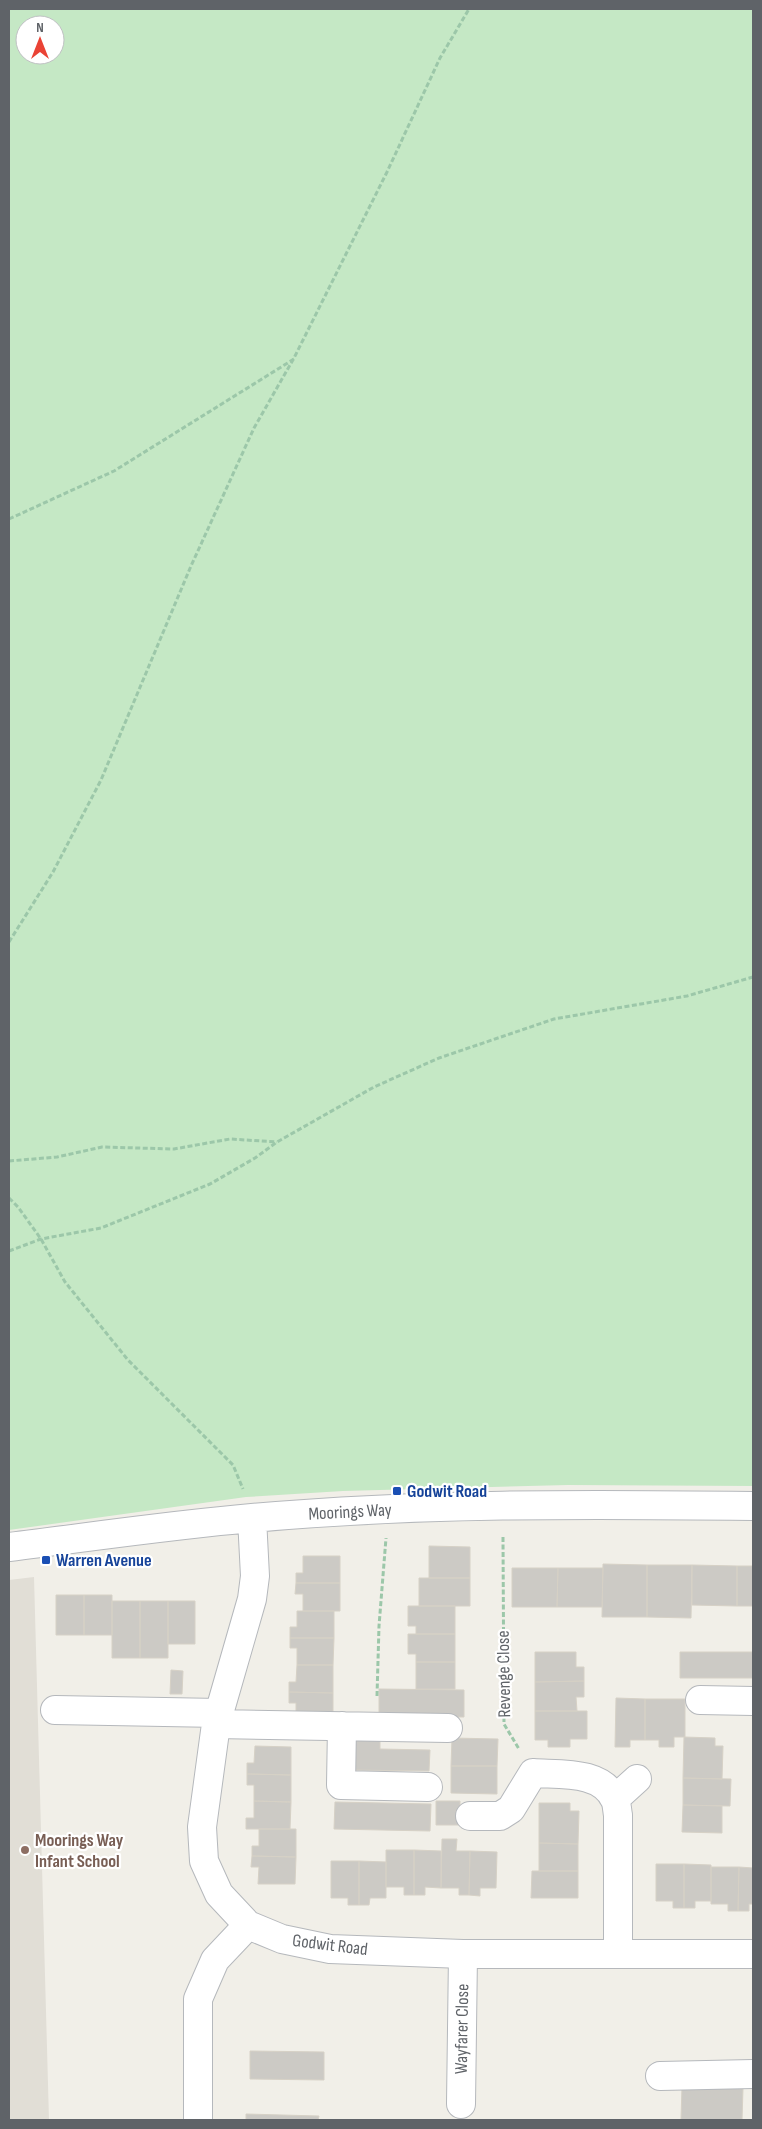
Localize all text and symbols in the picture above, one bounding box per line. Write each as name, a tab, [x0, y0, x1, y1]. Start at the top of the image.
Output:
north arrow	[15, 15, 65, 65]
text: N	[36, 19, 44, 36]
place label: Godwit Road	[407, 1481, 487, 1502]
marker: Godwit Road	[391, 1485, 403, 1497]
street label: Moorings Way	[308, 1499, 392, 1525]
place label: Warren Avenue	[56, 1550, 152, 1571]
marker: Warren Avenue	[40, 1554, 52, 1566]
street label: Revenge Close	[493, 1630, 515, 1718]
place label: Moorings Way Infant School	[35, 1830, 124, 1872]
marker: Moorings Way Infant School	[19, 1844, 31, 1856]
street label: Godwit Road	[291, 1930, 369, 1960]
street label: Wayfarer Close	[451, 1984, 473, 2074]

